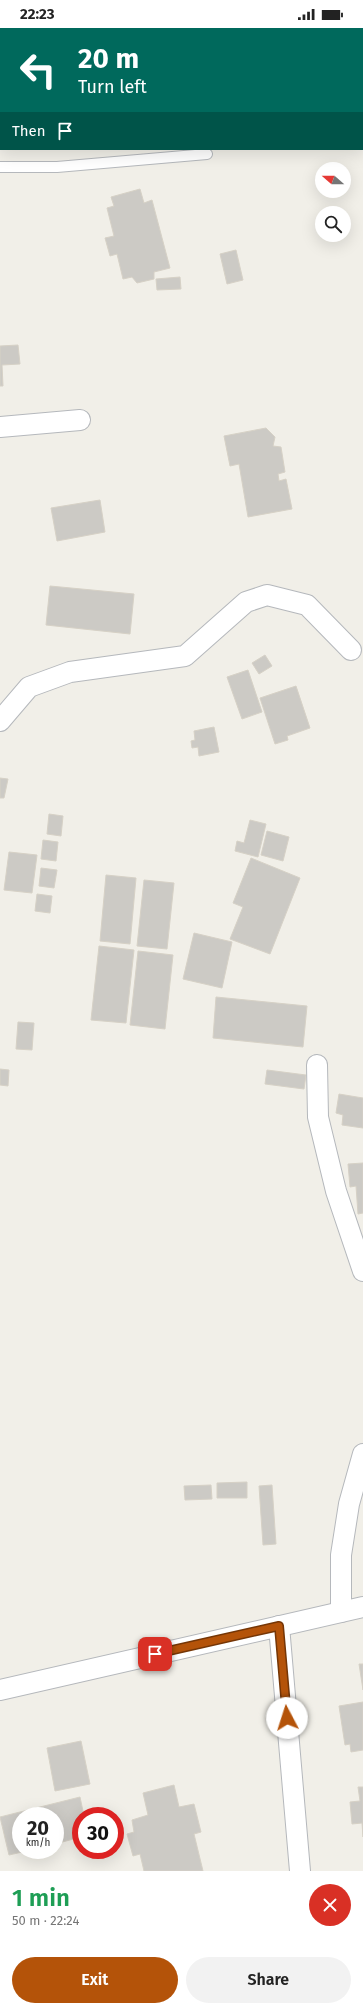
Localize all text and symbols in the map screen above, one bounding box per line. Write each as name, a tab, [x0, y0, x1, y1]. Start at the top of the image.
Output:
text: 22:23	[20, 5, 55, 23]
text: 20 m	[78, 42, 139, 75]
icon: left	[12, 44, 64, 96]
text: Turn left	[78, 76, 147, 98]
icon: arrive	[54, 120, 76, 142]
text: Then	[12, 122, 46, 140]
north arrow	[315, 162, 351, 198]
map controls	[315, 162, 351, 242]
button: search	[315, 206, 351, 242]
pin	[138, 1637, 172, 1671]
icon: arrive	[144, 1643, 166, 1665]
position arrow	[266, 1697, 308, 1739]
speed limit sign: 30	[72, 1807, 124, 1859]
text: 20	[27, 1816, 49, 1840]
text: km/h	[26, 1837, 50, 1849]
text: 1 min	[12, 1884, 70, 1912]
button: close	[309, 1884, 351, 1926]
text: 50 m · 22:24	[12, 1913, 79, 1928]
button: Exit	[12, 1957, 178, 2003]
button: Share	[186, 1957, 351, 2003]

